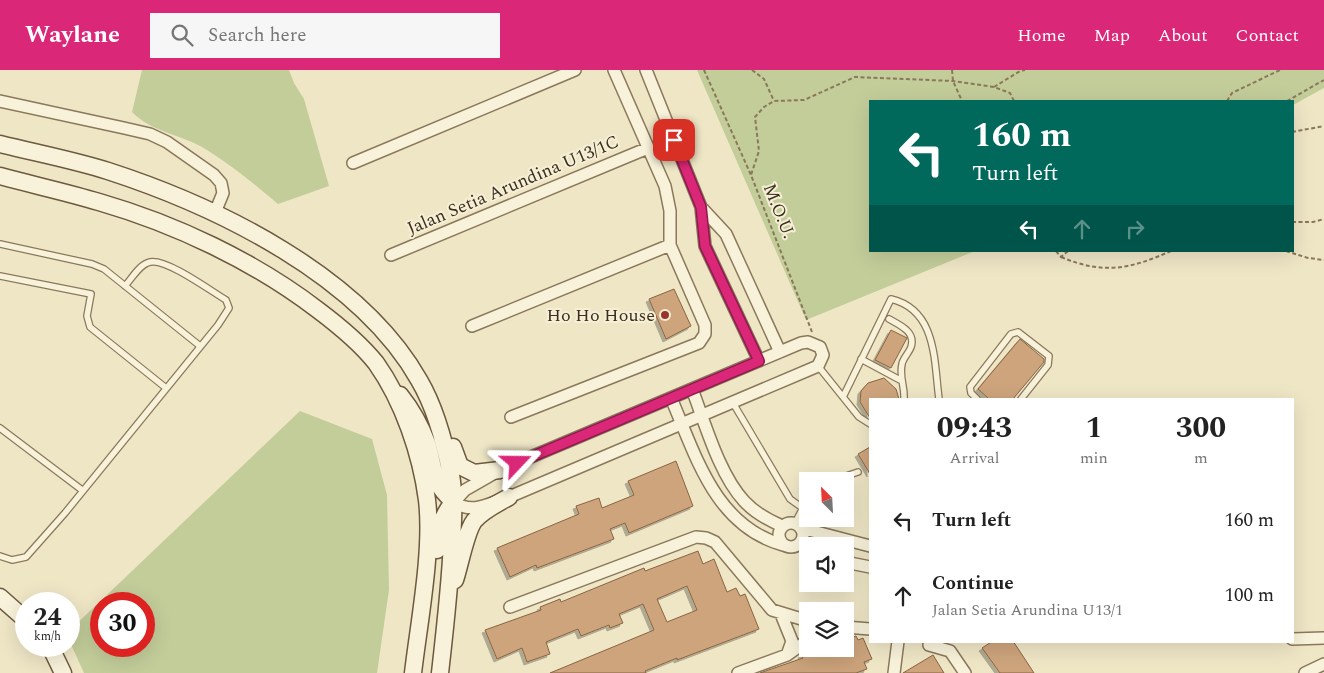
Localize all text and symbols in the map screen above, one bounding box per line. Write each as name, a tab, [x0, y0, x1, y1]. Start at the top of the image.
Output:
search box	[150, 13, 500, 58]
text: Waylane	[25, 17, 120, 53]
icon: search	[168, 21, 196, 49]
text: Search here	[208, 21, 306, 50]
text: Home	[1017, 22, 1066, 49]
text: Map	[1094, 22, 1130, 49]
text: About	[1158, 22, 1208, 49]
text: Contact	[1236, 22, 1299, 49]
text: 160 m	[972, 109, 1071, 162]
pin	[653, 119, 695, 161]
icon: left	[889, 120, 954, 185]
icon: arrive	[660, 126, 688, 154]
street label: Jalan Setia Arundina U13/1C	[403, 128, 623, 242]
text: Turn left	[972, 157, 1058, 190]
street label: M.O.U.	[756, 179, 802, 243]
icon: left	[1015, 215, 1043, 243]
icon: ahead	[1068, 215, 1096, 243]
icon: right	[1121, 215, 1149, 243]
place label: Ho Ho House	[547, 302, 655, 329]
marker: Ho Ho House	[659, 309, 671, 321]
text: 09:43	[937, 405, 1012, 451]
text: 1	[1085, 405, 1102, 451]
text: 300	[1176, 405, 1226, 451]
position arrow	[490, 436, 542, 488]
text: Arrival	[950, 446, 999, 470]
text: min	[1080, 446, 1108, 470]
text: m	[1194, 446, 1208, 470]
north arrow	[799, 472, 854, 528]
map controls	[799, 472, 854, 657]
text: Turn left	[932, 506, 1011, 535]
text: 160 m	[1224, 506, 1274, 535]
icon: left	[889, 507, 917, 535]
button: sound	[799, 537, 854, 592]
text: Continue	[932, 569, 1014, 598]
text: 100 m	[1224, 581, 1274, 610]
icon: ahead	[889, 582, 917, 610]
speed limit sign: 30	[90, 592, 155, 657]
text: Jalan Setia Arundina U13/1	[932, 598, 1123, 622]
text: 24	[33, 599, 62, 637]
button: layers	[799, 602, 854, 657]
text: km/h	[34, 627, 61, 646]

